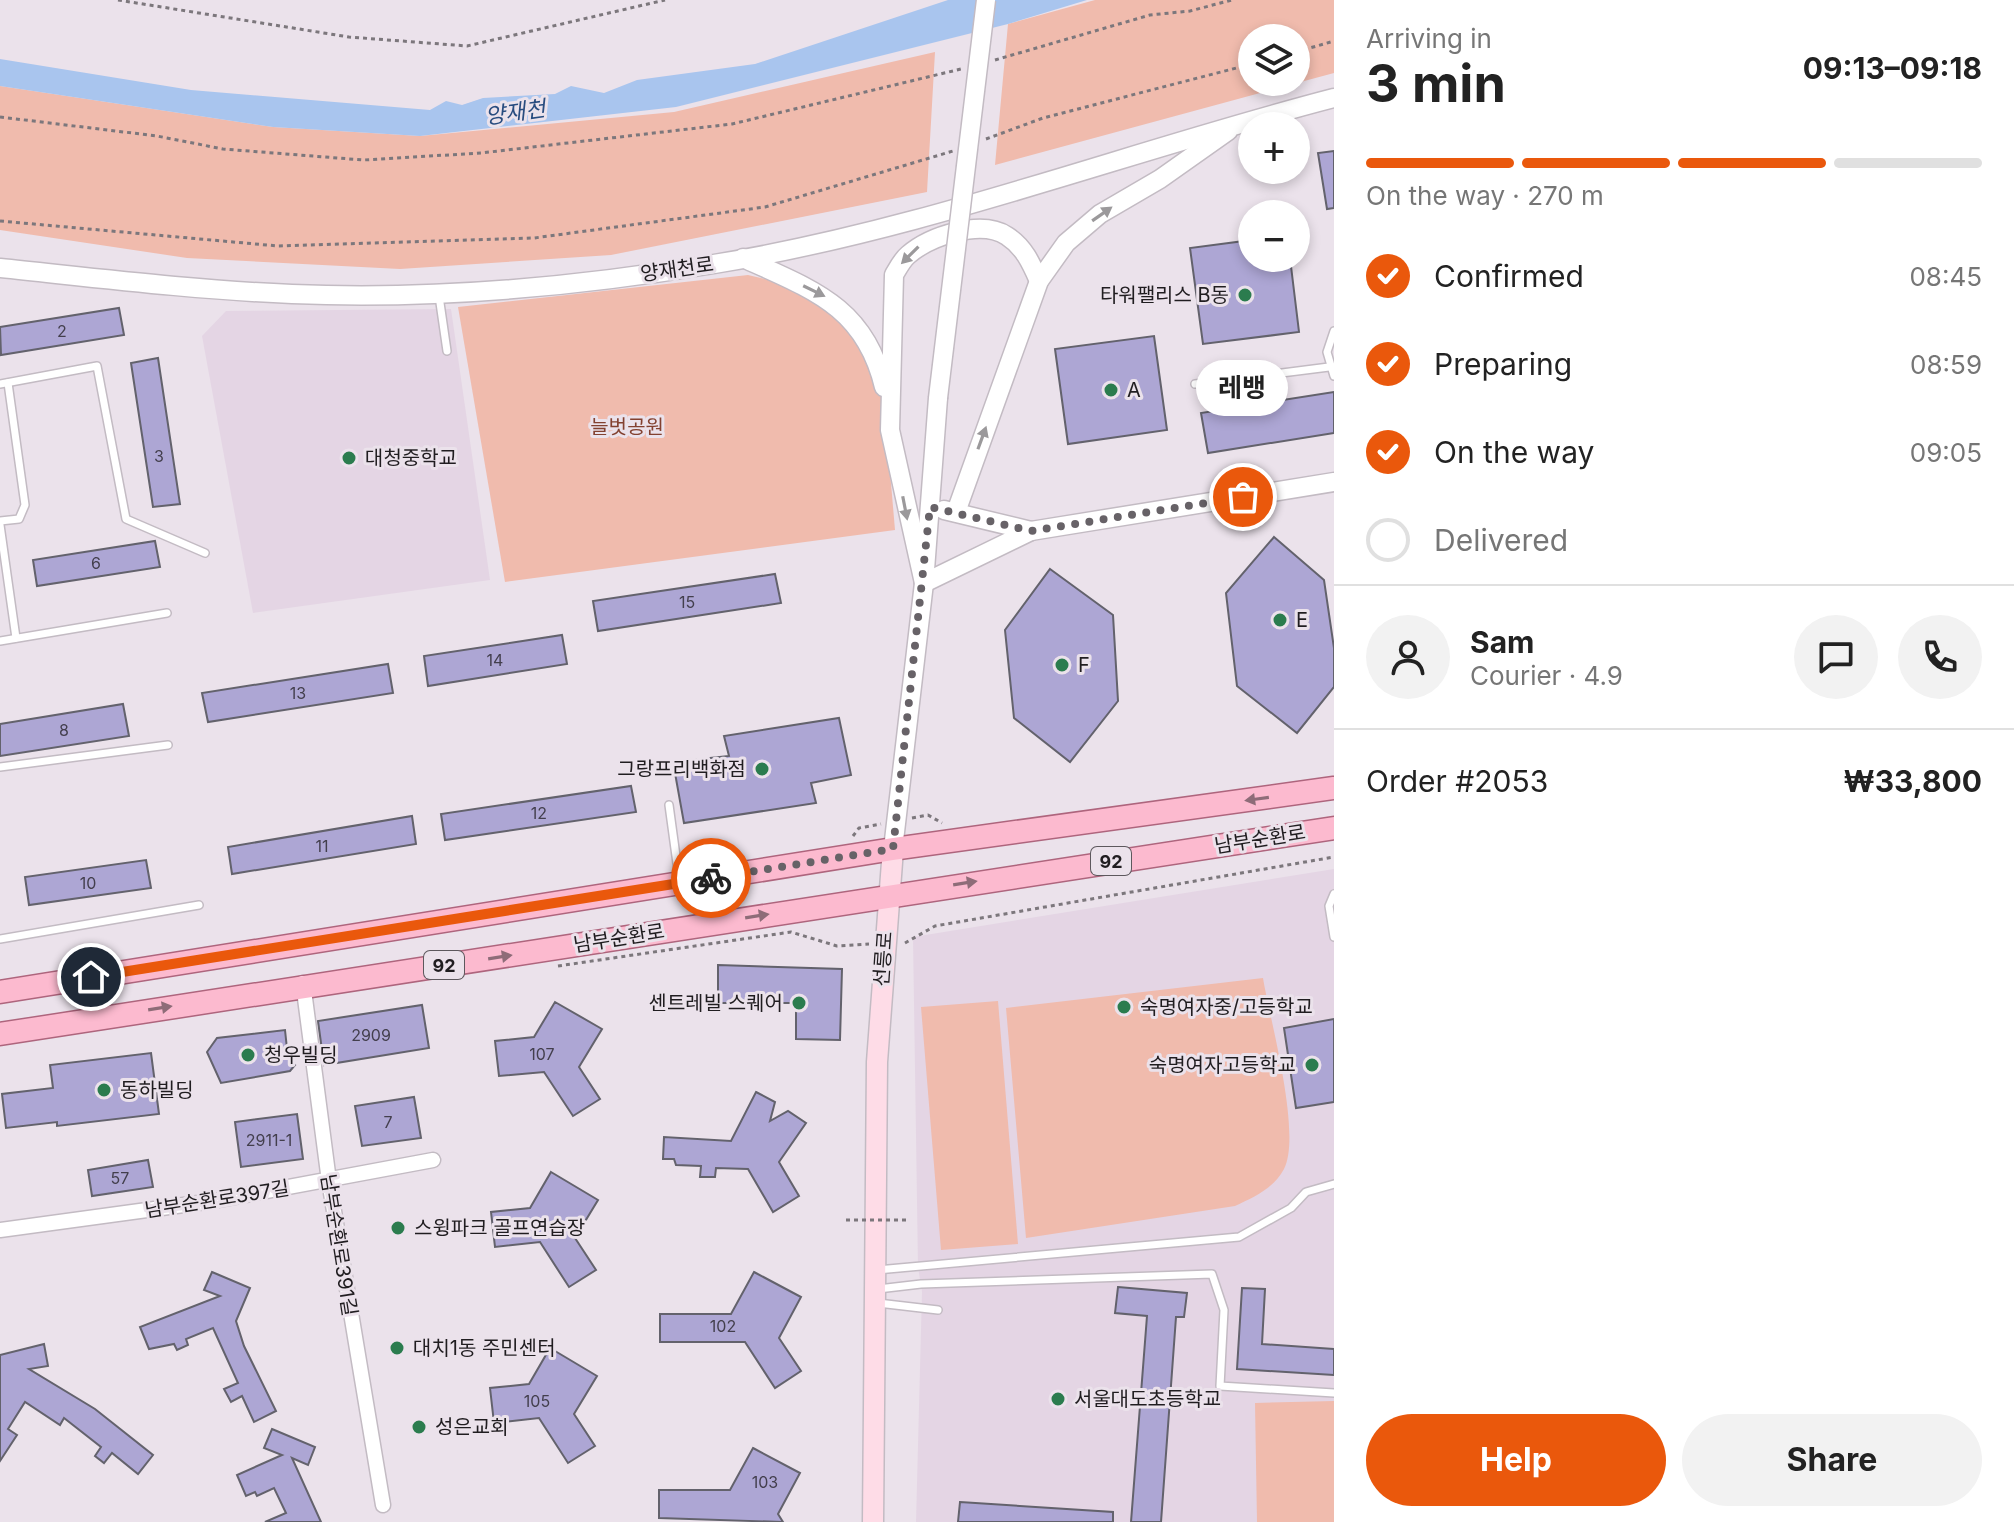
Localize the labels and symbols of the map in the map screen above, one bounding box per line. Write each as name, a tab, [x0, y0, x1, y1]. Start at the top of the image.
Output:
water label: 양재천	[483, 95, 550, 129]
one-way arrow	[1091, 207, 1112, 222]
one-way arrow	[901, 246, 920, 264]
street label: 양재천로	[639, 252, 715, 286]
place label: 타워팰리스 B동	[1100, 283, 1229, 307]
one-way arrow	[802, 284, 825, 298]
marker: 타워팰리스 B동	[1236, 286, 1254, 304]
house number: 2	[57, 321, 67, 341]
callout: 레뱅	[1197, 361, 1289, 417]
place label: A	[1127, 378, 1141, 402]
marker: A	[1102, 381, 1120, 399]
park label: 늘벗공원	[590, 415, 664, 439]
one-way arrow	[977, 426, 989, 450]
house number: 3	[154, 446, 164, 466]
place label: 대청중학교	[365, 446, 457, 470]
marker: 대청중학교	[340, 449, 358, 467]
pin	[1209, 463, 1277, 531]
one-way arrow	[899, 495, 912, 520]
house number: 6	[91, 553, 101, 573]
house number: 15	[679, 592, 695, 612]
place label: E	[1296, 608, 1308, 632]
marker: E	[1271, 611, 1289, 629]
house number: 14	[487, 650, 503, 670]
place label: F	[1078, 653, 1090, 677]
marker: F	[1053, 656, 1071, 674]
house number: 13	[290, 683, 306, 703]
house number: 8	[59, 720, 69, 740]
place label: 그랑프리백화점	[617, 757, 746, 781]
marker: 그랑프리백화점	[753, 760, 771, 778]
one-way arrow	[1244, 792, 1269, 805]
house number: 12	[531, 803, 547, 823]
street label: 남부순환로	[1213, 820, 1307, 858]
house number: 11	[315, 836, 329, 856]
courier	[671, 838, 751, 918]
road number: 92	[1091, 847, 1131, 875]
house number: 10	[80, 873, 96, 893]
one-way arrow	[953, 876, 978, 889]
one-way arrow	[745, 909, 770, 922]
street label: 남부순환로	[572, 919, 666, 957]
street label: 선릉로	[869, 931, 897, 987]
pin	[57, 943, 125, 1011]
one-way arrow	[488, 950, 513, 963]
road number: 92	[424, 951, 464, 979]
place label: 센트레빌 스퀘어	[649, 991, 783, 1015]
marker: 센트레빌 스퀘어	[790, 994, 808, 1012]
place label: 숙명여자중/고등학교	[1140, 995, 1313, 1019]
marker: 숙명여자중/고등학교	[1115, 998, 1133, 1016]
one-way arrow	[148, 1001, 173, 1014]
house number: 2909	[351, 1025, 391, 1045]
place label: 청우빌딩	[264, 1043, 338, 1067]
house number: 107	[529, 1044, 555, 1064]
marker: 청우빌딩	[239, 1046, 257, 1064]
place label: 숙명여자고등학교	[1149, 1053, 1296, 1077]
marker: 숙명여자고등학교	[1303, 1056, 1321, 1074]
place label: 동하빌딩	[120, 1078, 194, 1102]
marker: 동하빌딩	[95, 1081, 113, 1099]
house number: 7	[383, 1112, 393, 1132]
house number: 2911-1	[246, 1130, 292, 1150]
house number: 57	[111, 1168, 129, 1188]
street label: 남부순환로391길	[316, 1172, 362, 1318]
street label: 남부순환로397길	[143, 1176, 291, 1222]
place label: 스윙파크 골프연습장	[414, 1216, 585, 1240]
marker: 스윙파크 골프연습장	[389, 1219, 407, 1237]
house number: 102	[710, 1316, 736, 1336]
place label: 대치1동 주민센터	[413, 1336, 556, 1360]
marker: 대치1동 주민센터	[388, 1339, 406, 1357]
place label: 서울대도초등학교	[1074, 1387, 1221, 1411]
marker: 서울대도초등학교	[1049, 1390, 1067, 1408]
house number: 105	[524, 1391, 550, 1411]
place label: 성은교회	[435, 1415, 509, 1439]
marker: 성은교회	[410, 1418, 428, 1436]
house number: 103	[752, 1472, 778, 1492]

